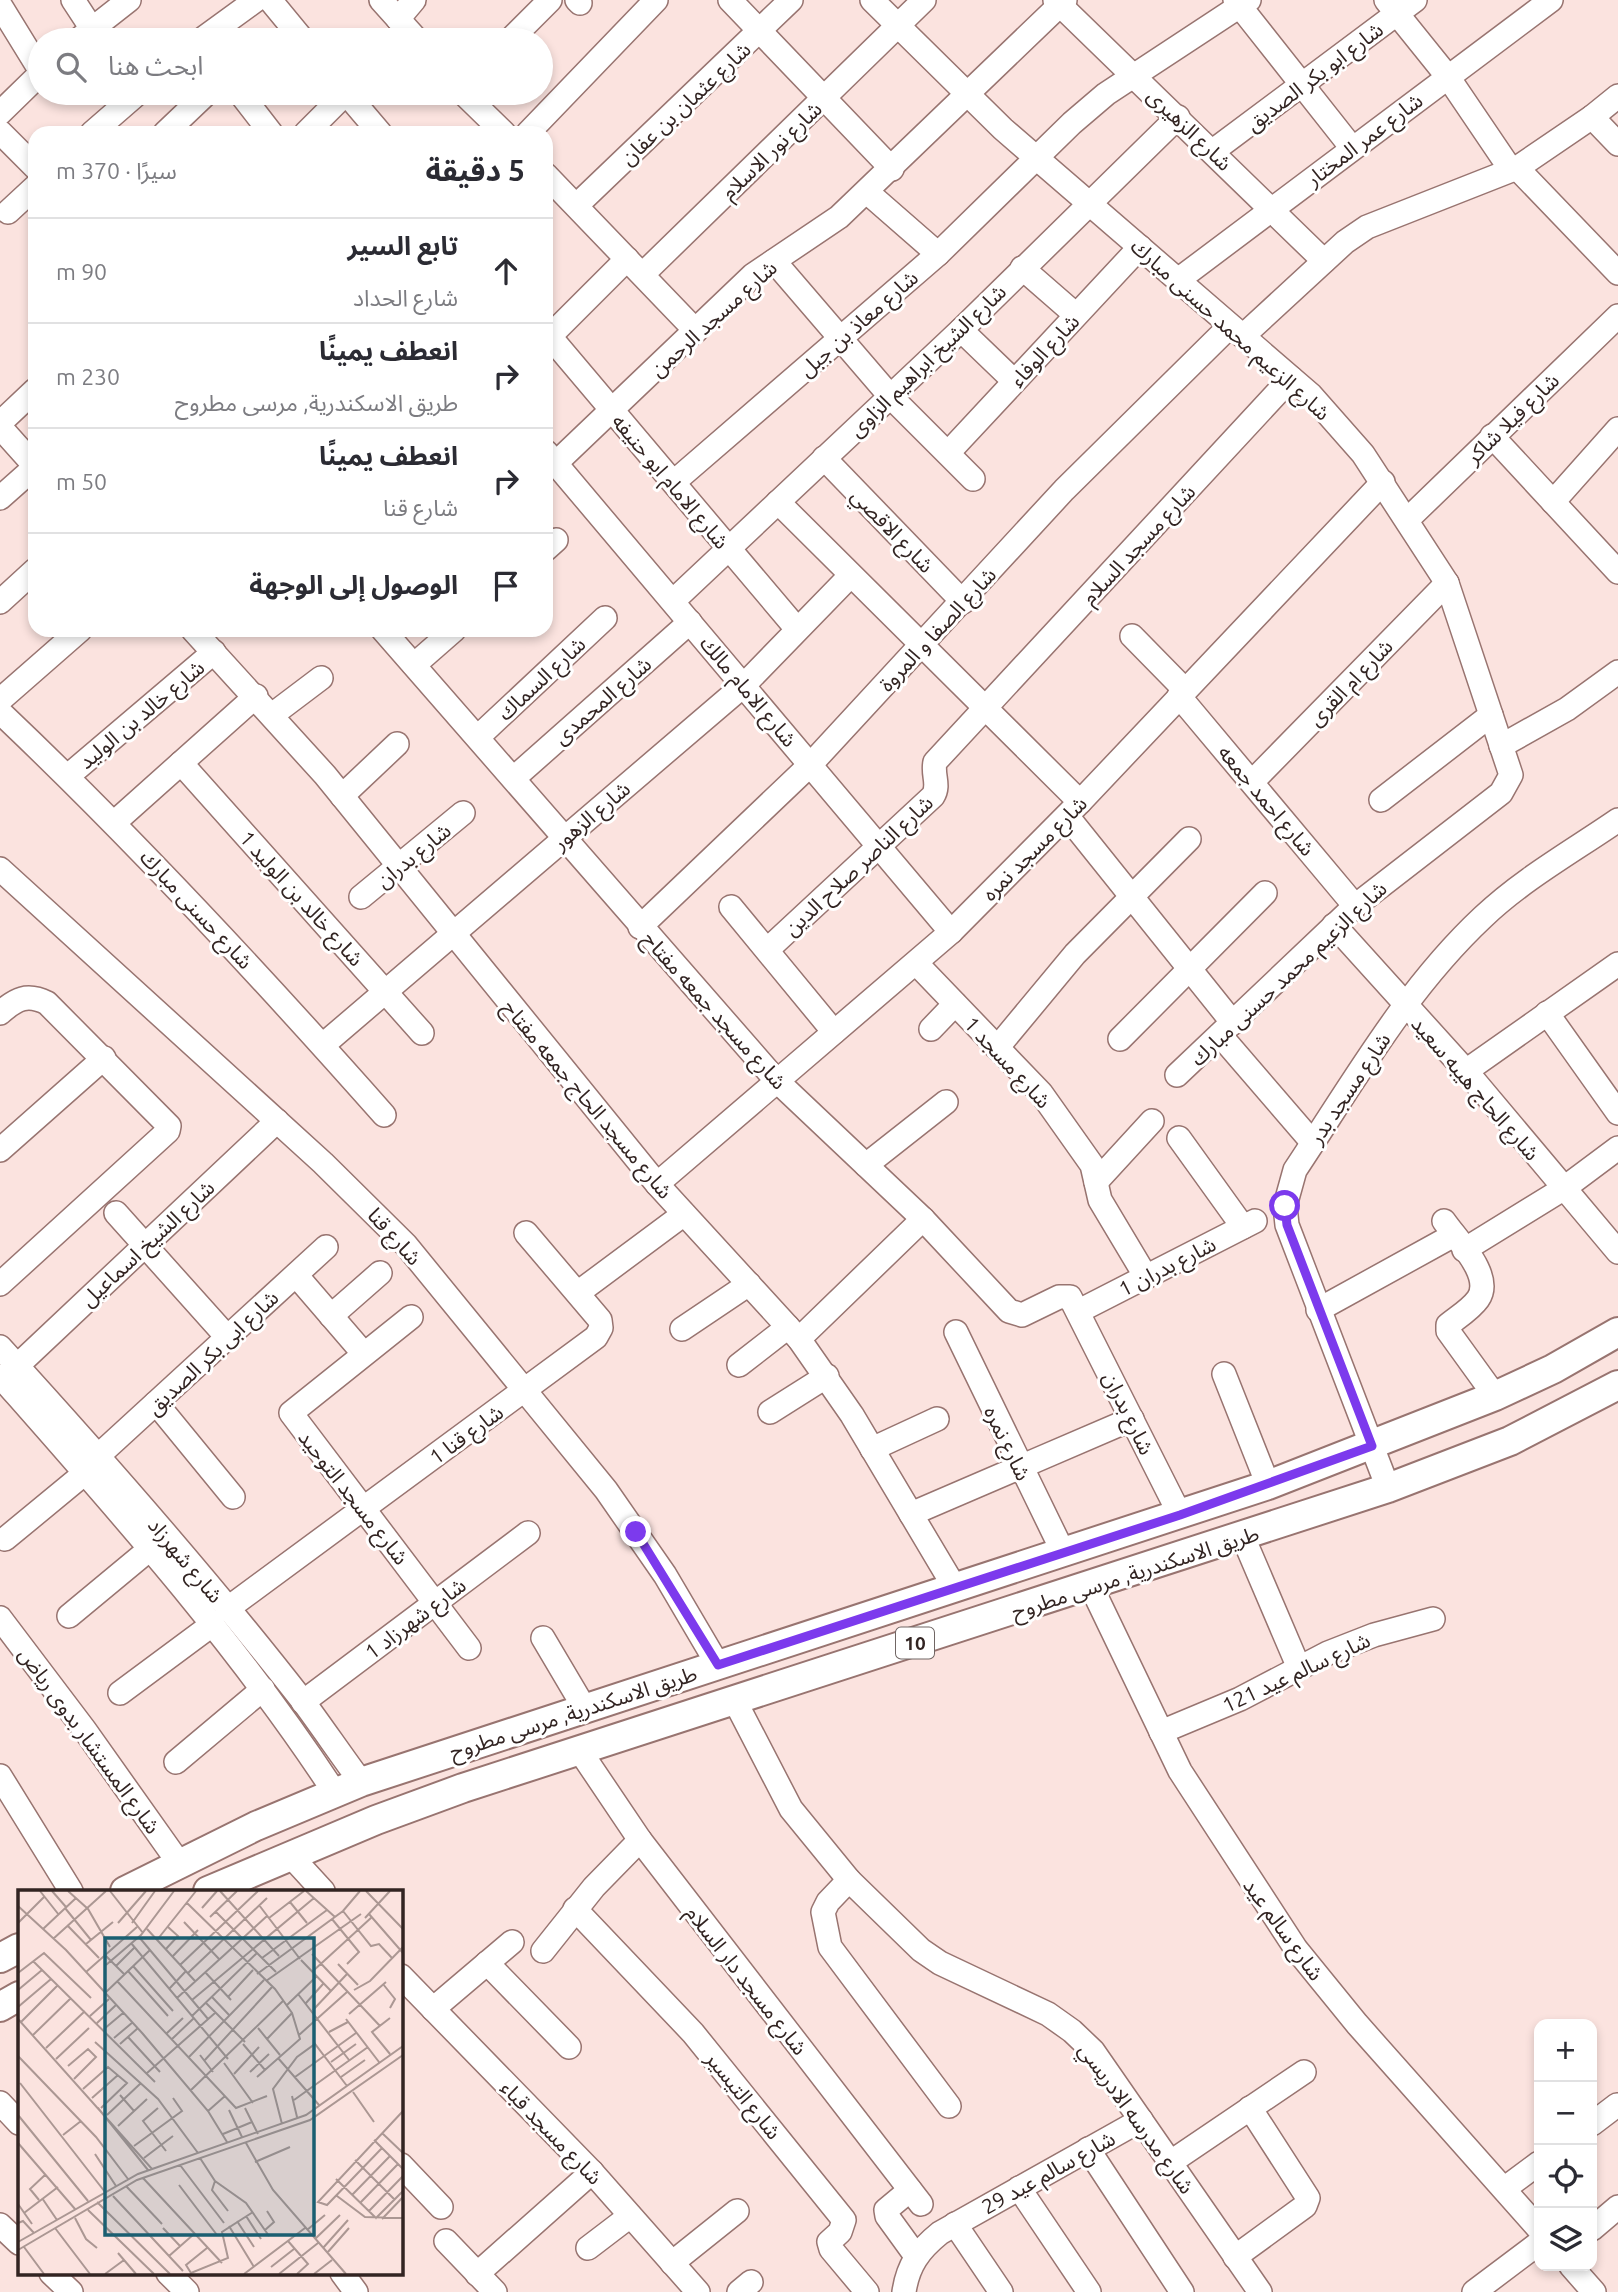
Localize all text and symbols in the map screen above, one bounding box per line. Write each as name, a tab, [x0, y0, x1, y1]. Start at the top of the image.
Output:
street label: شارع ابو بكر الصديق	[1241, 17, 1390, 139]
search box	[28, 28, 553, 105]
street label: شارع عثمان بن عفان	[615, 37, 758, 172]
icon: search	[52, 48, 90, 86]
text: ابحث هنا	[108, 51, 204, 80]
street label: شارع الزهيرى	[1140, 83, 1237, 178]
street label: شارع عمر المختار	[1300, 88, 1429, 194]
street label: شارع نور الاسلام	[716, 96, 830, 207]
text: 5 دقيقة	[425, 153, 525, 187]
text: سيرًا · 370 m	[56, 158, 177, 183]
text: تابع السير	[348, 231, 458, 260]
street label: شارع الزعيم محمد حسنى مبارك	[1124, 233, 1335, 428]
icon: ahead	[487, 252, 525, 290]
street label: شارع مسجد الرحمن	[645, 255, 784, 384]
text: 90 m	[56, 259, 107, 284]
street label: شارع معاذ بن جبل	[794, 265, 925, 384]
street label: شارع الشيخ ابراهيم الزاوى	[844, 279, 1013, 444]
text: شارع الحداد	[353, 285, 458, 310]
street label: شارع الوفاء	[1004, 309, 1086, 394]
text: انعطف يمينًا	[319, 336, 458, 365]
icon: right	[487, 357, 525, 395]
text: 230 m	[56, 364, 120, 389]
street label: شارع فيلا شاكر	[1460, 368, 1566, 472]
text: طريق الاسكندرية, مرسى مطروح	[175, 390, 458, 415]
street label: شارع الامام ابو حنيفه	[604, 409, 734, 556]
text: انعطف يمينًا	[319, 441, 458, 470]
icon: right	[487, 462, 525, 500]
text: 50 m	[56, 469, 107, 494]
street label: شارع مسجد السلام	[1076, 479, 1203, 612]
street label: شارع الاقصي	[843, 483, 939, 580]
text: شارع قنا	[383, 495, 458, 520]
street label: شارع الصفا و المروة	[874, 562, 1003, 699]
icon: arrive	[487, 567, 525, 605]
text: الوصول إلى الوجهة	[249, 570, 458, 599]
street label: شارع السماك	[492, 631, 592, 727]
street label: شارع الامام مالك	[692, 631, 802, 754]
street label: شارع ام القرى	[1303, 634, 1401, 734]
street label: شارع المحمدى	[548, 651, 658, 752]
street label: شارع خالد بن الوليد	[73, 655, 211, 776]
street label: شارع احمد جمعه	[1211, 740, 1320, 863]
street label: شارع الزهور	[547, 776, 637, 858]
street label: شارع الناصر صلاح الدين	[779, 790, 940, 943]
street label: شارع مسجد نمره	[977, 791, 1094, 908]
street label: شارع بدران	[371, 818, 458, 895]
street label: شارع خالد بن الوليد 1	[232, 826, 369, 973]
street label: شارع حسنى مبارك	[133, 845, 258, 976]
street label: شارع الزعيم محمد حسنى مبارك	[1185, 876, 1394, 1073]
street label: شارع مسجد جمعه مفتاح	[635, 926, 792, 1096]
street label: شارع مسجد الحاج جمعه مفتاح	[495, 995, 678, 1206]
street label: شارع مسجد 1	[957, 1011, 1056, 1115]
street label: شارع الحاج هيبه سعيد	[1404, 1011, 1545, 1167]
street label: شارع مسجد بدر	[1303, 1028, 1398, 1151]
street label: شارع الشيخ اسماعيل	[75, 1175, 221, 1314]
route start	[1269, 1190, 1300, 1221]
street label: شارع قنا	[360, 1203, 427, 1272]
street label: شارع بدران 1	[1114, 1231, 1221, 1304]
street label: شارع ابى بكر الصديق	[141, 1285, 285, 1422]
street label: شارع بدران	[1095, 1368, 1159, 1460]
street label: شارع قنا 1	[425, 1399, 510, 1472]
street label: شارع نمره	[976, 1402, 1036, 1486]
street label: شارع مسجد التوحيد	[291, 1425, 414, 1571]
street label: شارع شهرزاد	[141, 1513, 228, 1610]
route end	[620, 1516, 651, 1547]
street label: طريق الاسكندرية, مرسى مطروح	[1008, 1521, 1263, 1627]
street label: شارع شهرزاد 1	[360, 1572, 473, 1667]
street label: شارع سالم عيد 121	[1218, 1627, 1375, 1720]
road number: 10	[896, 1628, 934, 1658]
street label: شارع المستشار بدوى رياض	[11, 1642, 166, 1840]
street label: طريق الاسكندرية, مرسى مطروح	[446, 1661, 701, 1767]
street label: شارع سالم عيد	[1236, 1873, 1329, 1987]
inset map	[18, 1890, 402, 2274]
street label: شارع مسجد دار السلام	[677, 1901, 813, 2062]
map controls	[1534, 2019, 1597, 2271]
button: +	[1534, 2019, 1597, 2082]
street label: شارع مدرسه الادريسي	[1070, 2038, 1200, 2201]
street label: شارع التيسير	[698, 2046, 787, 2146]
street label: شارع مسجد قباء	[493, 2075, 608, 2192]
button: −	[1534, 2082, 1597, 2145]
street label: شارع سالم عيد 29	[977, 2126, 1121, 2222]
button: locate	[1534, 2145, 1597, 2208]
button: layers	[1534, 2208, 1597, 2271]

